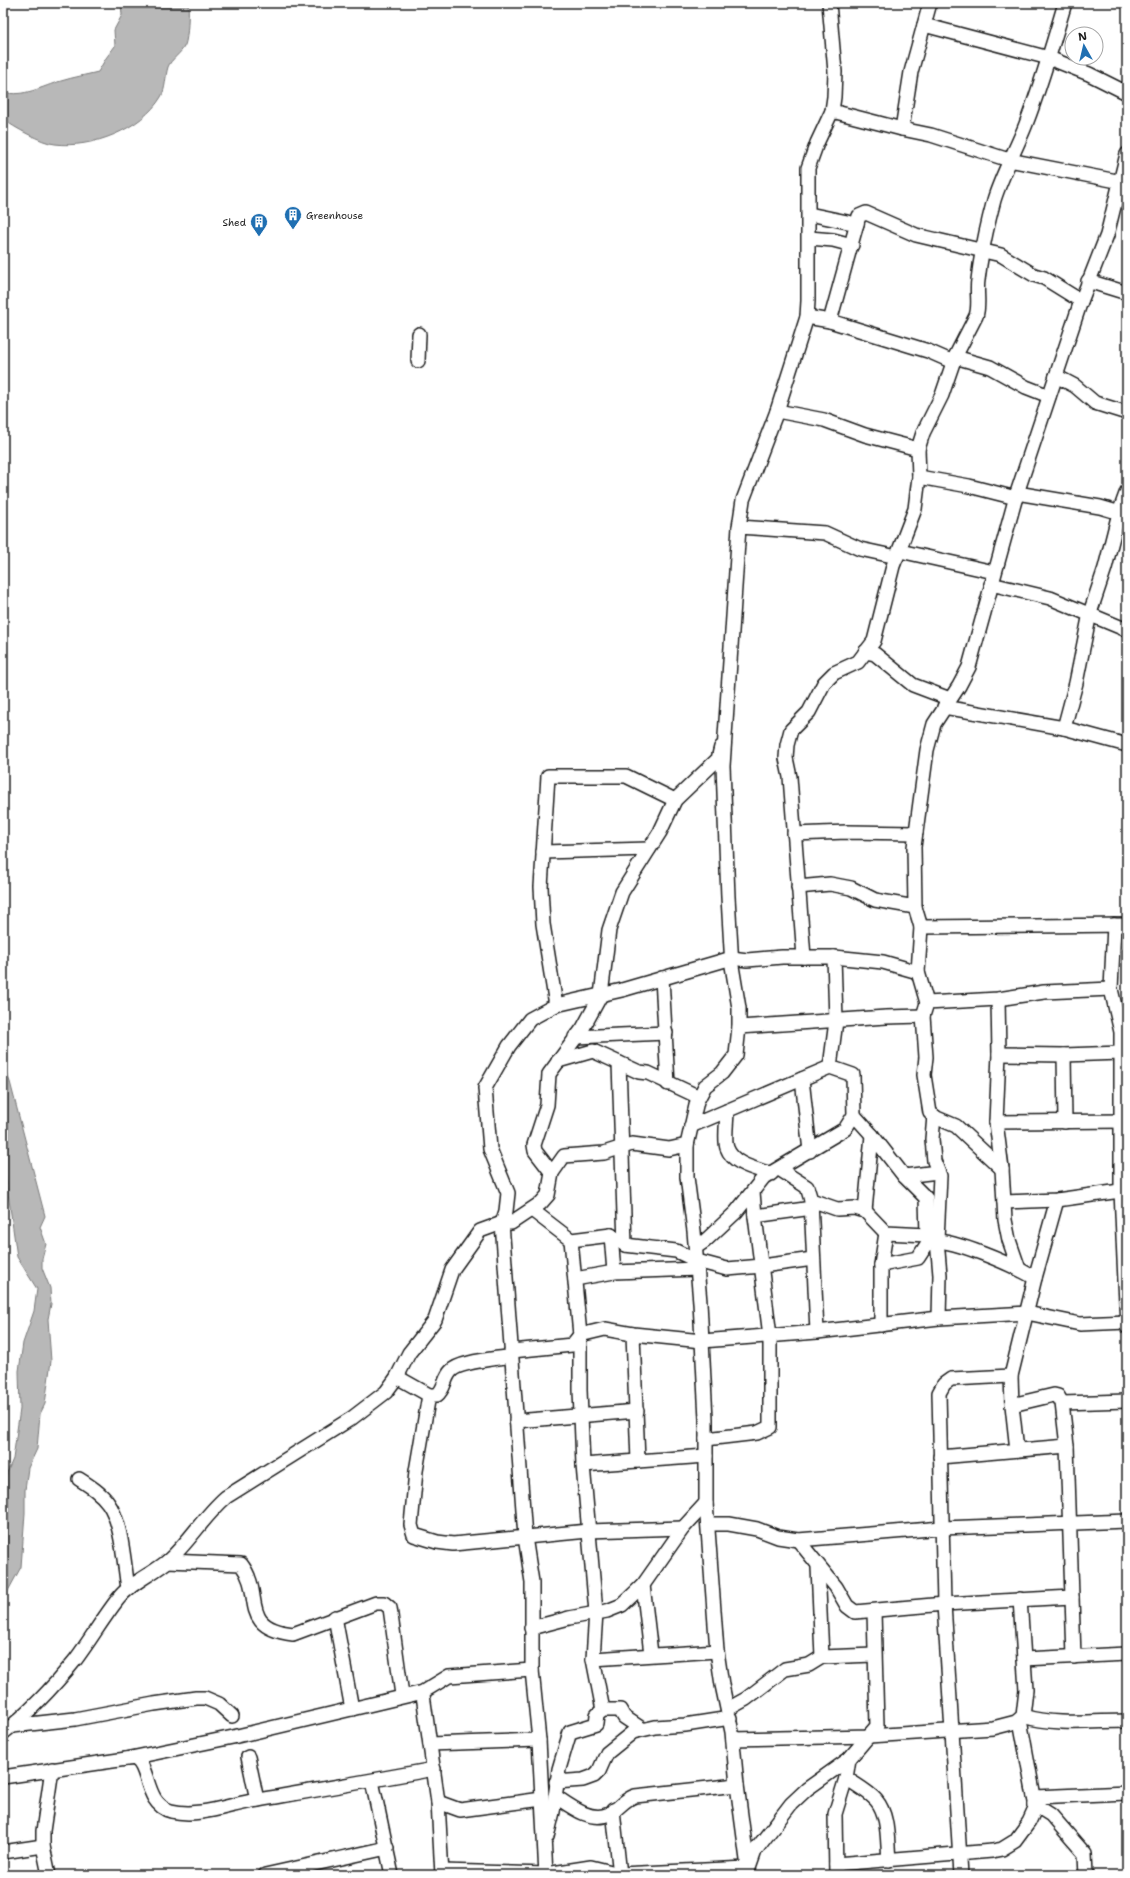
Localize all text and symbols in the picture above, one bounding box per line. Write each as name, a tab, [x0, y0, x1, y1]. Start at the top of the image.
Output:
north arrow	[1064, 26, 1104, 66]
text: N	[1077, 29, 1088, 45]
building icon: Greenhouse	[283, 205, 303, 230]
place label: Greenhouse	[306, 209, 364, 222]
building icon: Shed	[249, 212, 269, 237]
place label: Shed	[222, 216, 247, 229]

